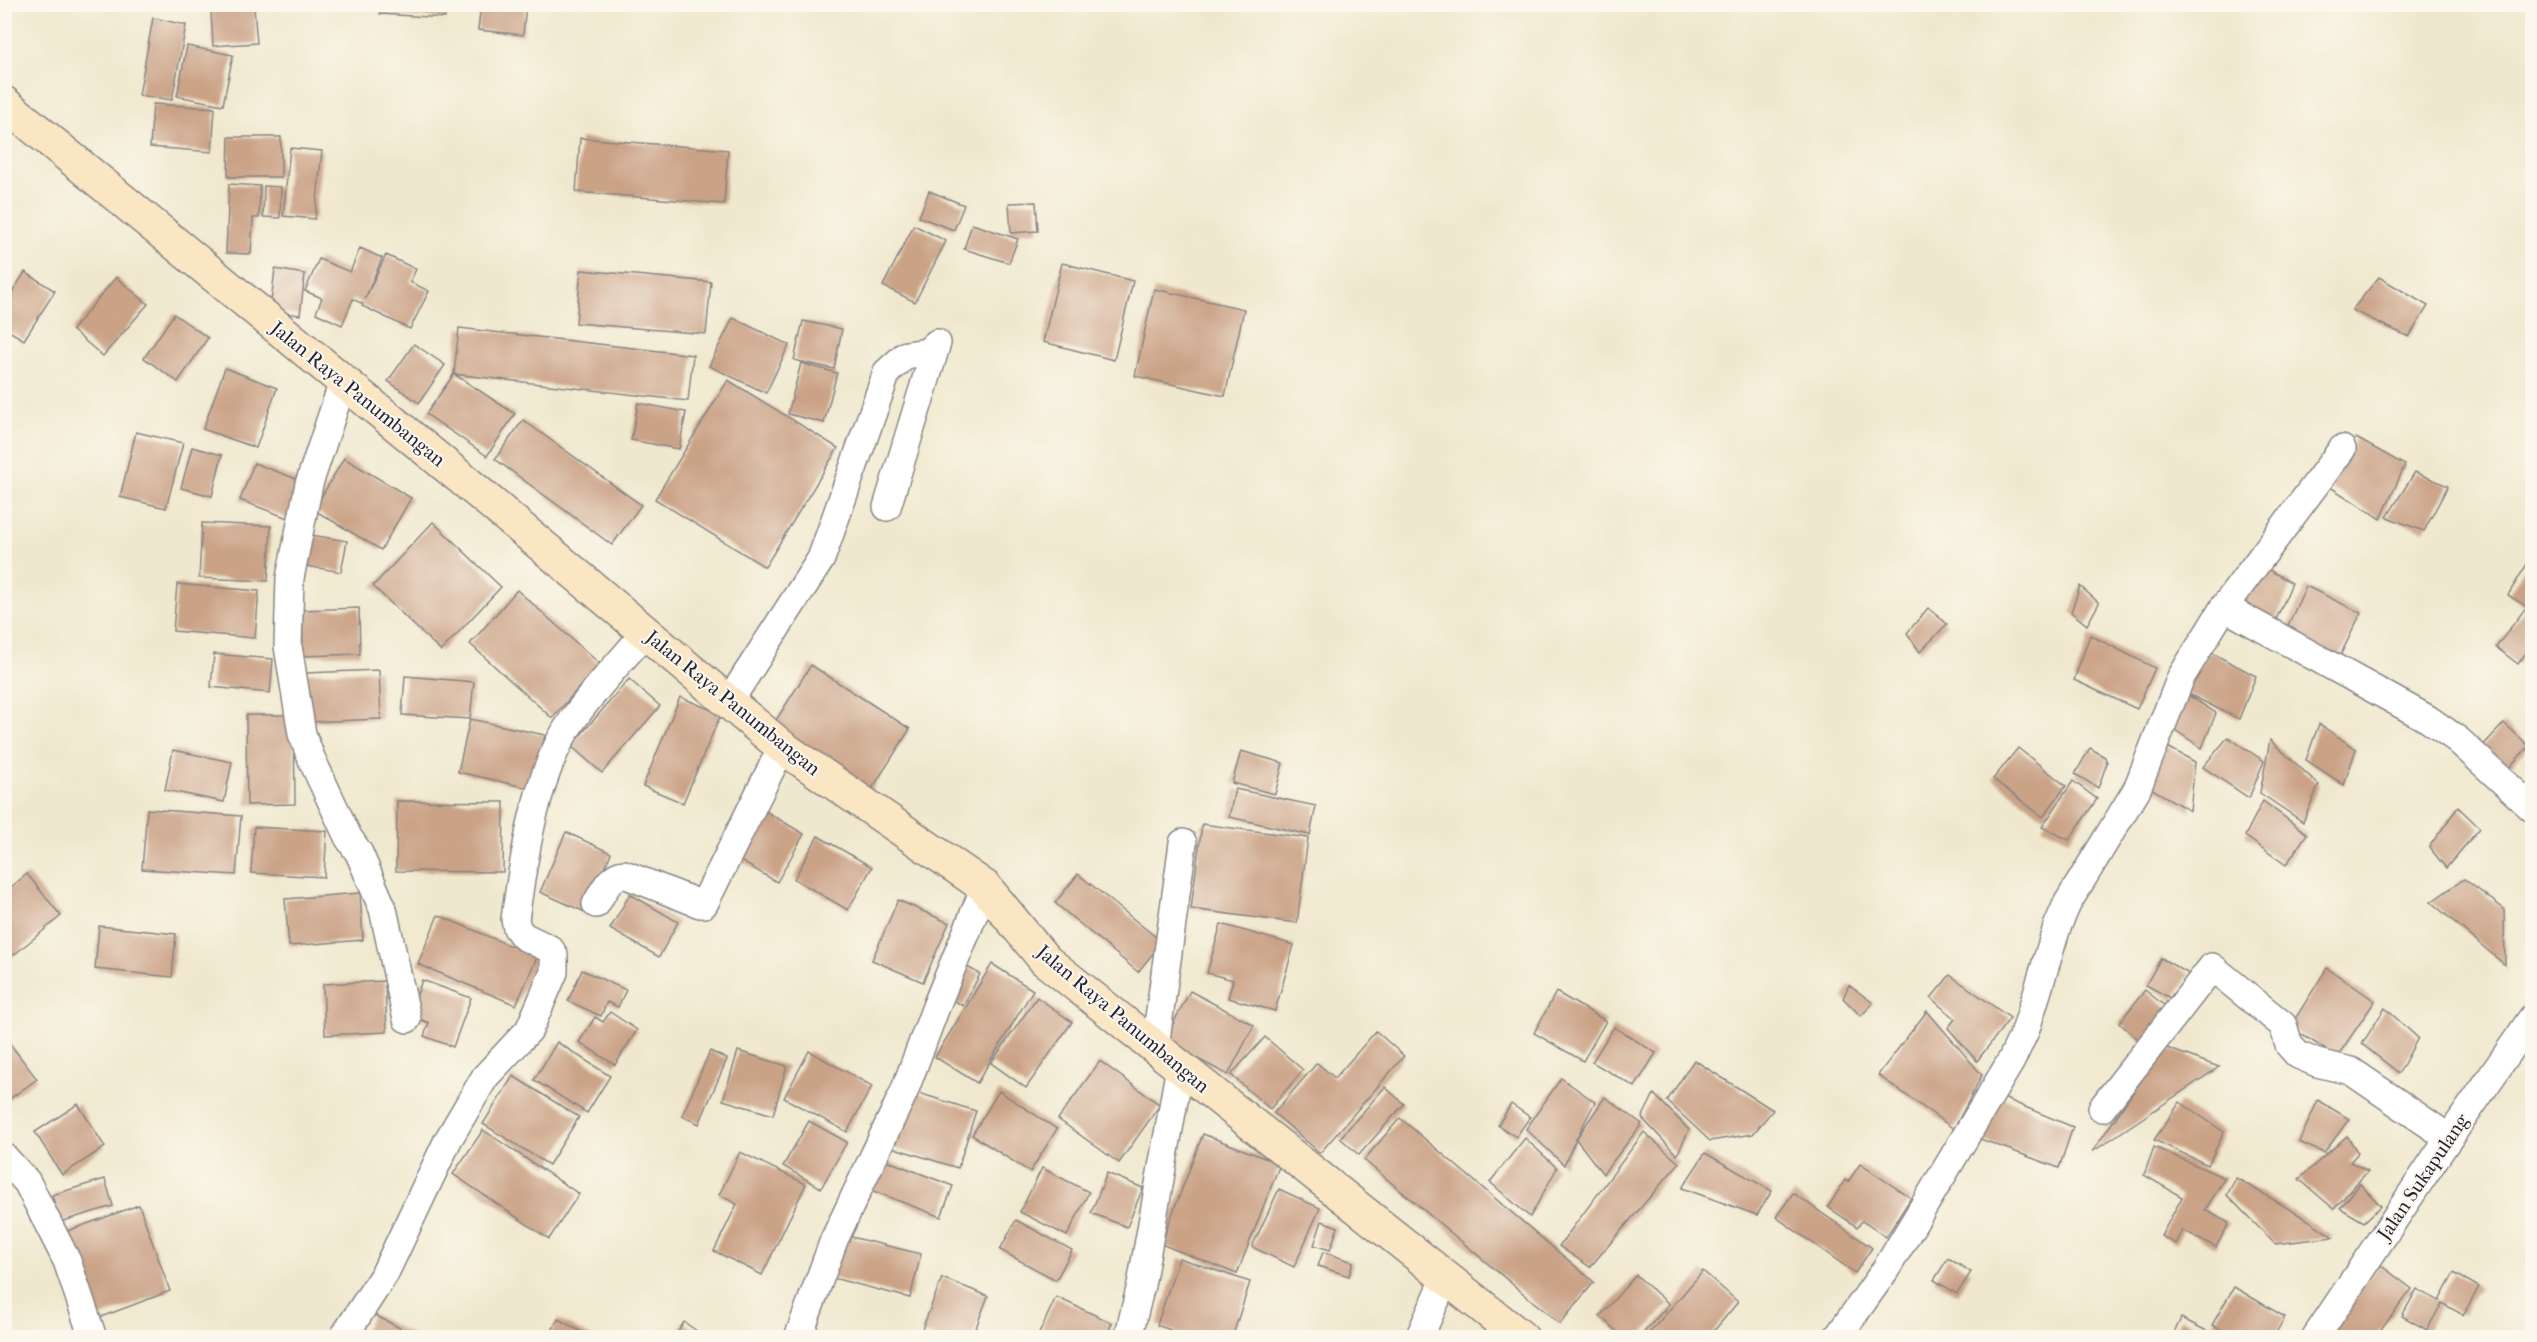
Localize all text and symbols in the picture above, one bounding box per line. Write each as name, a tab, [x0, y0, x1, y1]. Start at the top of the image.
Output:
street label: Jalan Raya Panumbangan	[265, 315, 450, 472]
street label: Jalan Raya Panumbangan	[640, 624, 825, 781]
street label: Jalan Raya Panumbangan	[1031, 939, 1214, 1098]
street label: Jalan Sukapulang	[2371, 1109, 2474, 1246]

